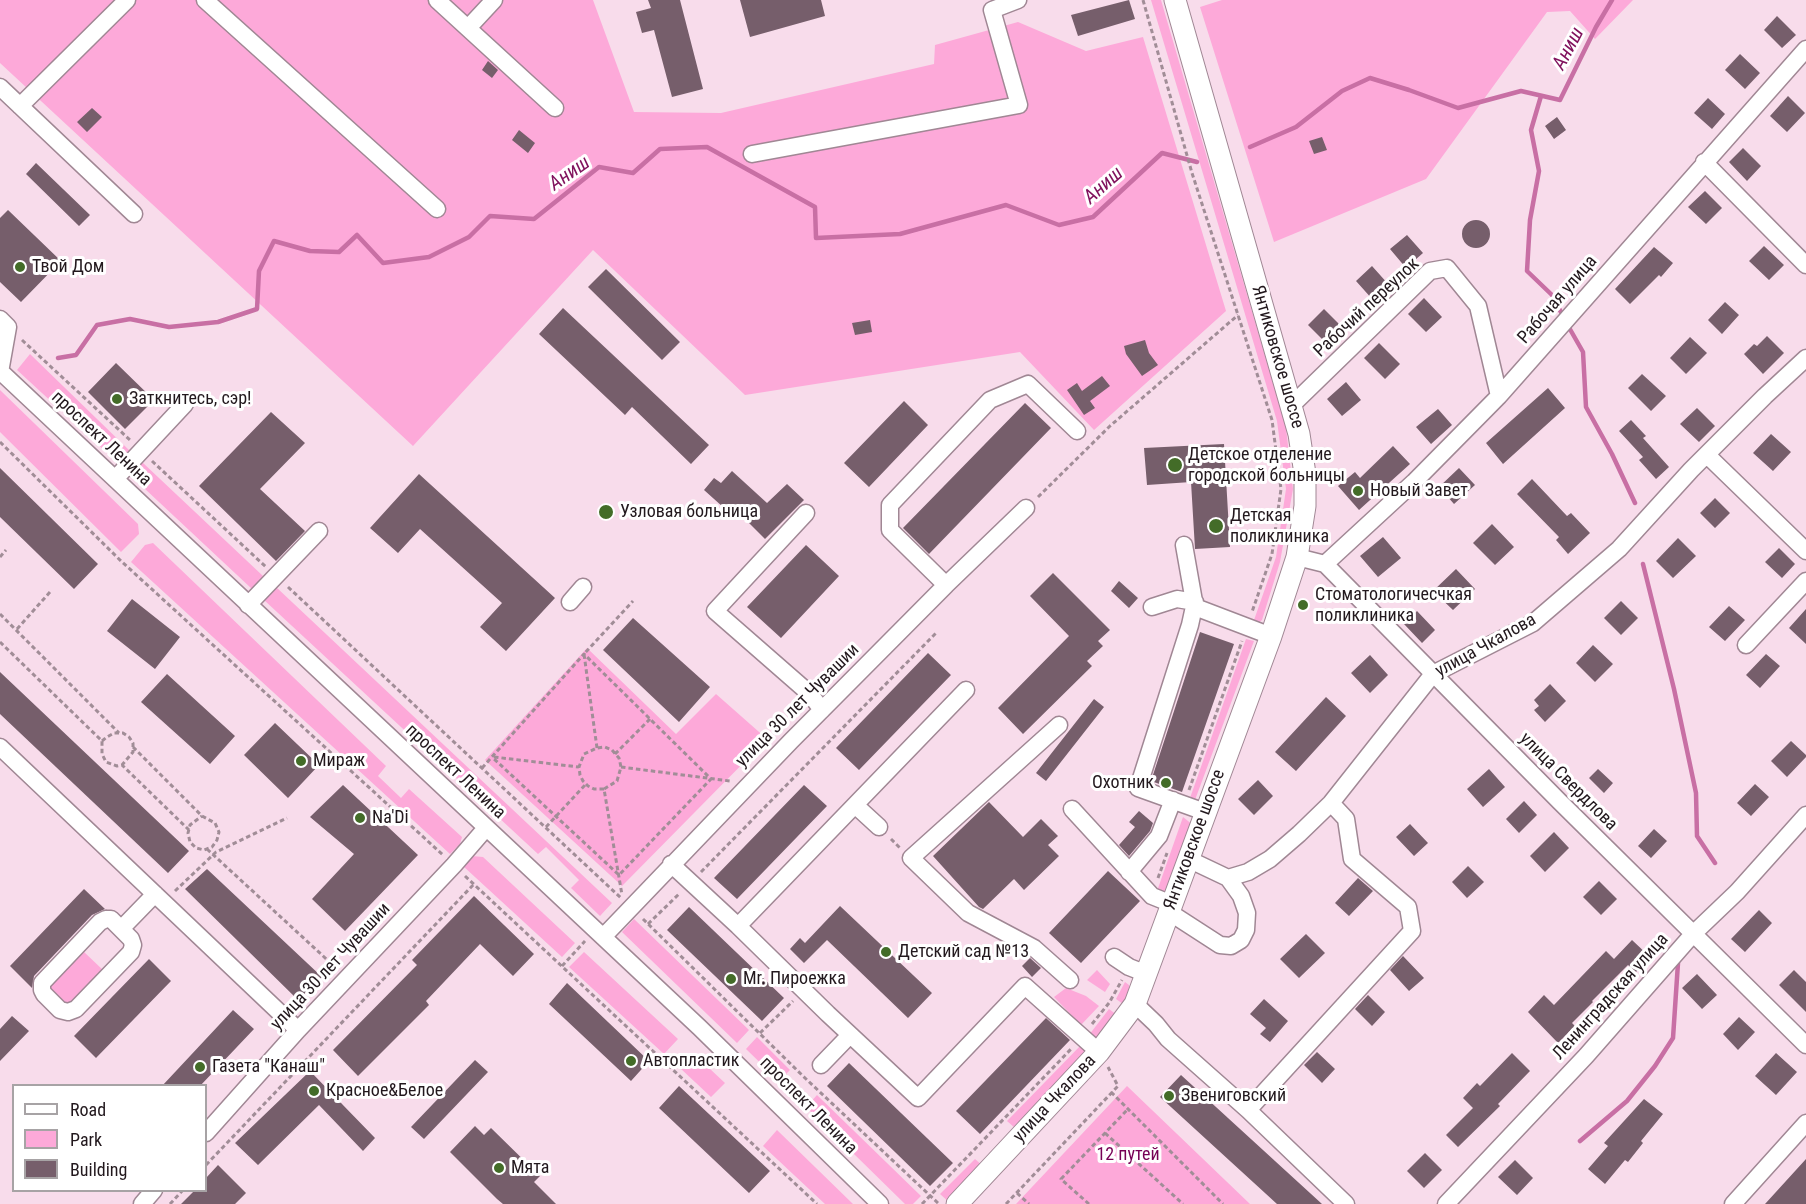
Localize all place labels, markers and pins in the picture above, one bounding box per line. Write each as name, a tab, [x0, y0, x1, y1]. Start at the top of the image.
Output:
place label: Твой Дом	[32, 256, 104, 278]
marker: Твой Дом	[13, 260, 27, 274]
place label: Заткнитесь, сэр!	[129, 388, 252, 410]
marker: Заткнитесь, сэр!	[110, 392, 124, 406]
place label: Детское отделение городской больницы	[1188, 444, 1345, 486]
marker: Детское отделение городской больницы	[1166, 456, 1184, 474]
place label: Новый Завет	[1370, 480, 1468, 502]
marker: Новый Завет	[1351, 484, 1365, 498]
place label: Узловая больница	[620, 501, 758, 523]
marker: Узловая больница	[597, 503, 615, 521]
place label: Детская поликлиника	[1230, 505, 1329, 548]
marker: Детская поликлиника	[1207, 517, 1225, 535]
place label: Стоматологичесчкая поликлиника	[1315, 584, 1472, 626]
marker: Стоматологичесчкая поликлиника	[1296, 598, 1310, 612]
place label: Мираж	[313, 750, 365, 772]
marker: Мираж	[294, 754, 308, 768]
place label: Охотник	[1092, 772, 1154, 794]
marker: Охотник	[1159, 776, 1173, 790]
place label: Na'Di	[372, 807, 409, 829]
marker: Na'Di	[353, 811, 367, 825]
place label: Детский сад №13	[898, 941, 1029, 963]
marker: Детский сад №13	[879, 945, 893, 959]
place label: Mr. Пироежка	[743, 968, 846, 990]
marker: Mr. Пироежка	[724, 972, 738, 986]
place label: Автопластик	[643, 1050, 739, 1072]
marker: Автопластик	[624, 1054, 638, 1068]
place label: Газета "Канаш"	[212, 1056, 325, 1078]
marker: Газета "Канаш"	[193, 1060, 207, 1074]
place label: Красное&Белое	[326, 1080, 443, 1102]
marker: Красное&Белое	[307, 1084, 321, 1098]
place label: Звениговский	[1181, 1085, 1286, 1107]
marker: Звениговский	[1162, 1089, 1176, 1103]
place label: Мята	[511, 1157, 549, 1179]
marker: Мята	[492, 1161, 506, 1175]

